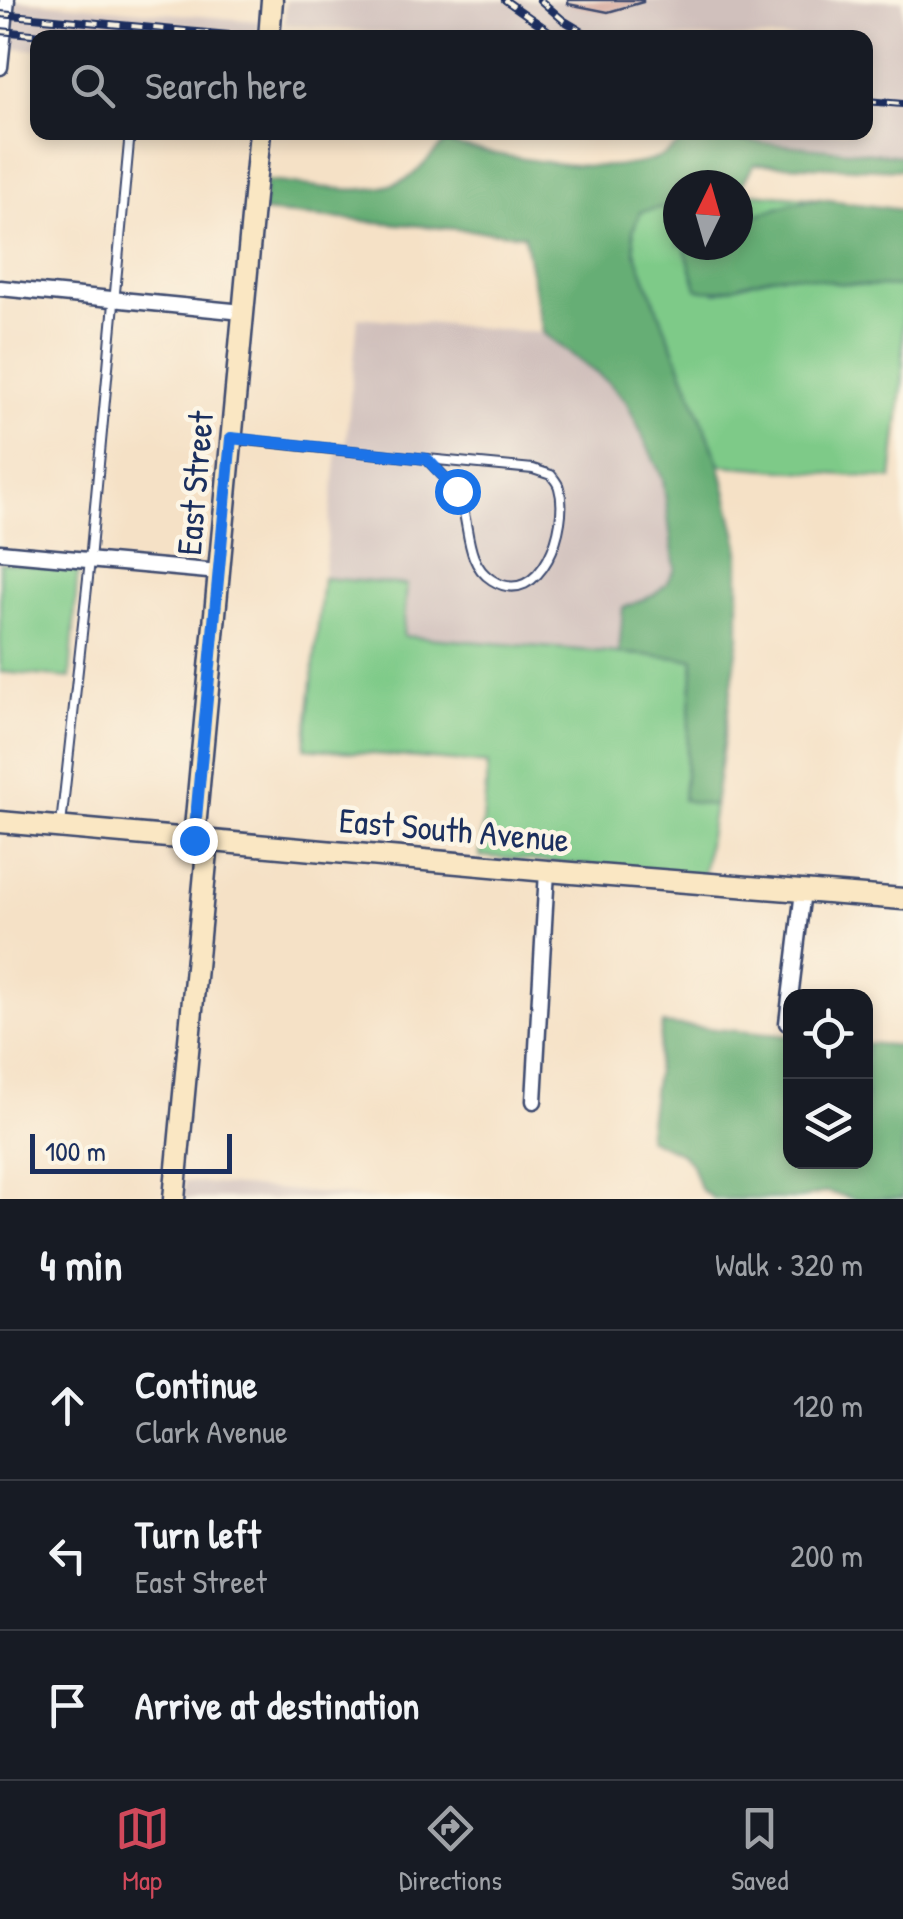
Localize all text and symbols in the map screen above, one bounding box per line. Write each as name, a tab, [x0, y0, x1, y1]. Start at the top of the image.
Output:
search box	[30, 30, 873, 140]
icon: search	[65, 58, 120, 113]
text: Search here	[145, 59, 307, 111]
north arrow	[663, 170, 753, 260]
street label: East Street	[165, 408, 224, 557]
route start	[435, 469, 481, 515]
street label: East South Avenue	[337, 796, 571, 863]
route end	[172, 818, 218, 864]
map controls	[783, 989, 873, 1169]
button: locate	[783, 989, 873, 1079]
button: layers	[783, 1079, 873, 1169]
scale bar	[30, 1129, 232, 1174]
text: 100 m	[45, 1132, 106, 1170]
text: 4 min	[40, 1236, 122, 1293]
text: Walk · 320 m	[715, 1243, 863, 1286]
text: Continue	[135, 1358, 257, 1410]
icon: ahead	[40, 1378, 95, 1433]
text: 120 m	[793, 1384, 863, 1427]
text: Clark Avenue	[135, 1410, 288, 1453]
text: Turn left	[135, 1508, 260, 1560]
icon: left	[40, 1528, 95, 1583]
text: 200 m	[790, 1534, 863, 1577]
text: East Street	[135, 1560, 267, 1603]
icon: arrive	[40, 1678, 95, 1733]
text: Arrive at destination	[135, 1679, 419, 1731]
tab: Map	[115, 1801, 170, 1899]
tab: Directions	[399, 1801, 502, 1899]
tab: Saved	[731, 1801, 788, 1899]

